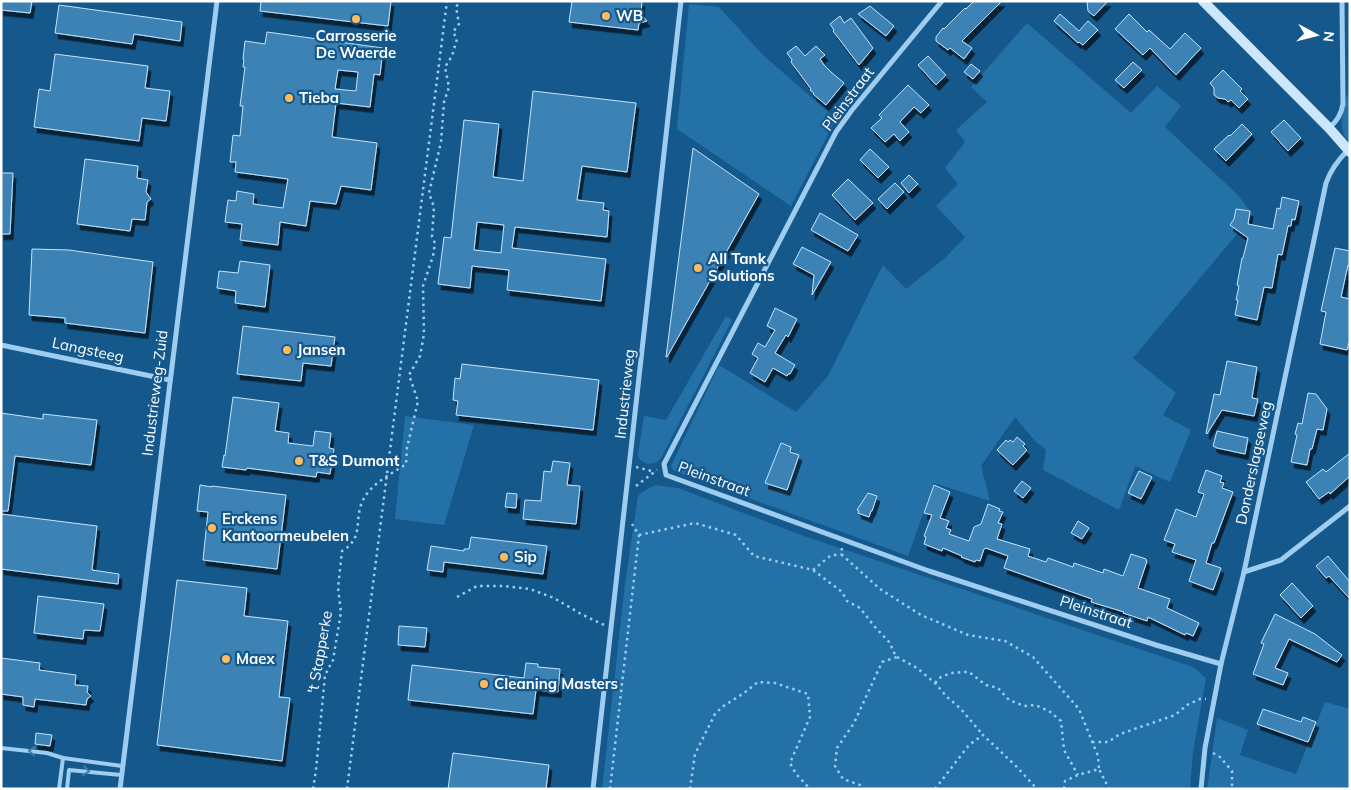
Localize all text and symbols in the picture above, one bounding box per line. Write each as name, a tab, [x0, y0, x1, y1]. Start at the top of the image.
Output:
place label: WB	[616, 6, 643, 25]
marker: WB	[600, 10, 612, 22]
north arrow	[1291, 10, 1341, 60]
marker: Carrosserie De Waerde	[350, 13, 362, 25]
place label: Carrosserie De Waerde	[315, 26, 397, 62]
text: N	[1319, 30, 1338, 43]
street label: Pleinstraat	[817, 63, 878, 134]
place label: Tieba	[299, 88, 339, 107]
marker: Tieba	[283, 92, 295, 104]
place label: All Tank Solutions	[708, 249, 774, 285]
marker: All Tank Solutions	[692, 262, 704, 274]
street label: Industrieweg-Zuid	[137, 329, 172, 457]
street label: Langsteeg	[50, 333, 126, 366]
place label: Jansen	[297, 340, 346, 359]
marker: Jansen	[281, 344, 293, 356]
street label: Industrieweg	[610, 348, 639, 440]
street label: Donderslagseweg	[1231, 399, 1276, 526]
place label: T&S Dumont	[309, 451, 400, 470]
marker: T&S Dumont	[293, 455, 305, 467]
street label: Pleinstraat	[676, 457, 753, 500]
place label: Erckens Kantoormeubelen	[222, 509, 349, 545]
marker: Erckens Kantoormeubelen	[206, 522, 218, 534]
place label: Sip	[514, 547, 537, 566]
marker: Sip	[498, 551, 510, 563]
street label: Pleinstraat	[1058, 591, 1135, 632]
street label: 't Stapperke	[303, 609, 336, 695]
place label: Maex	[236, 649, 276, 668]
marker: Maex	[220, 653, 232, 665]
place label: Cleaning Masters	[494, 674, 618, 693]
marker: Cleaning Masters	[478, 678, 490, 690]
one-way arrow	[28, 746, 36, 757]
one-way arrow	[82, 765, 90, 776]

